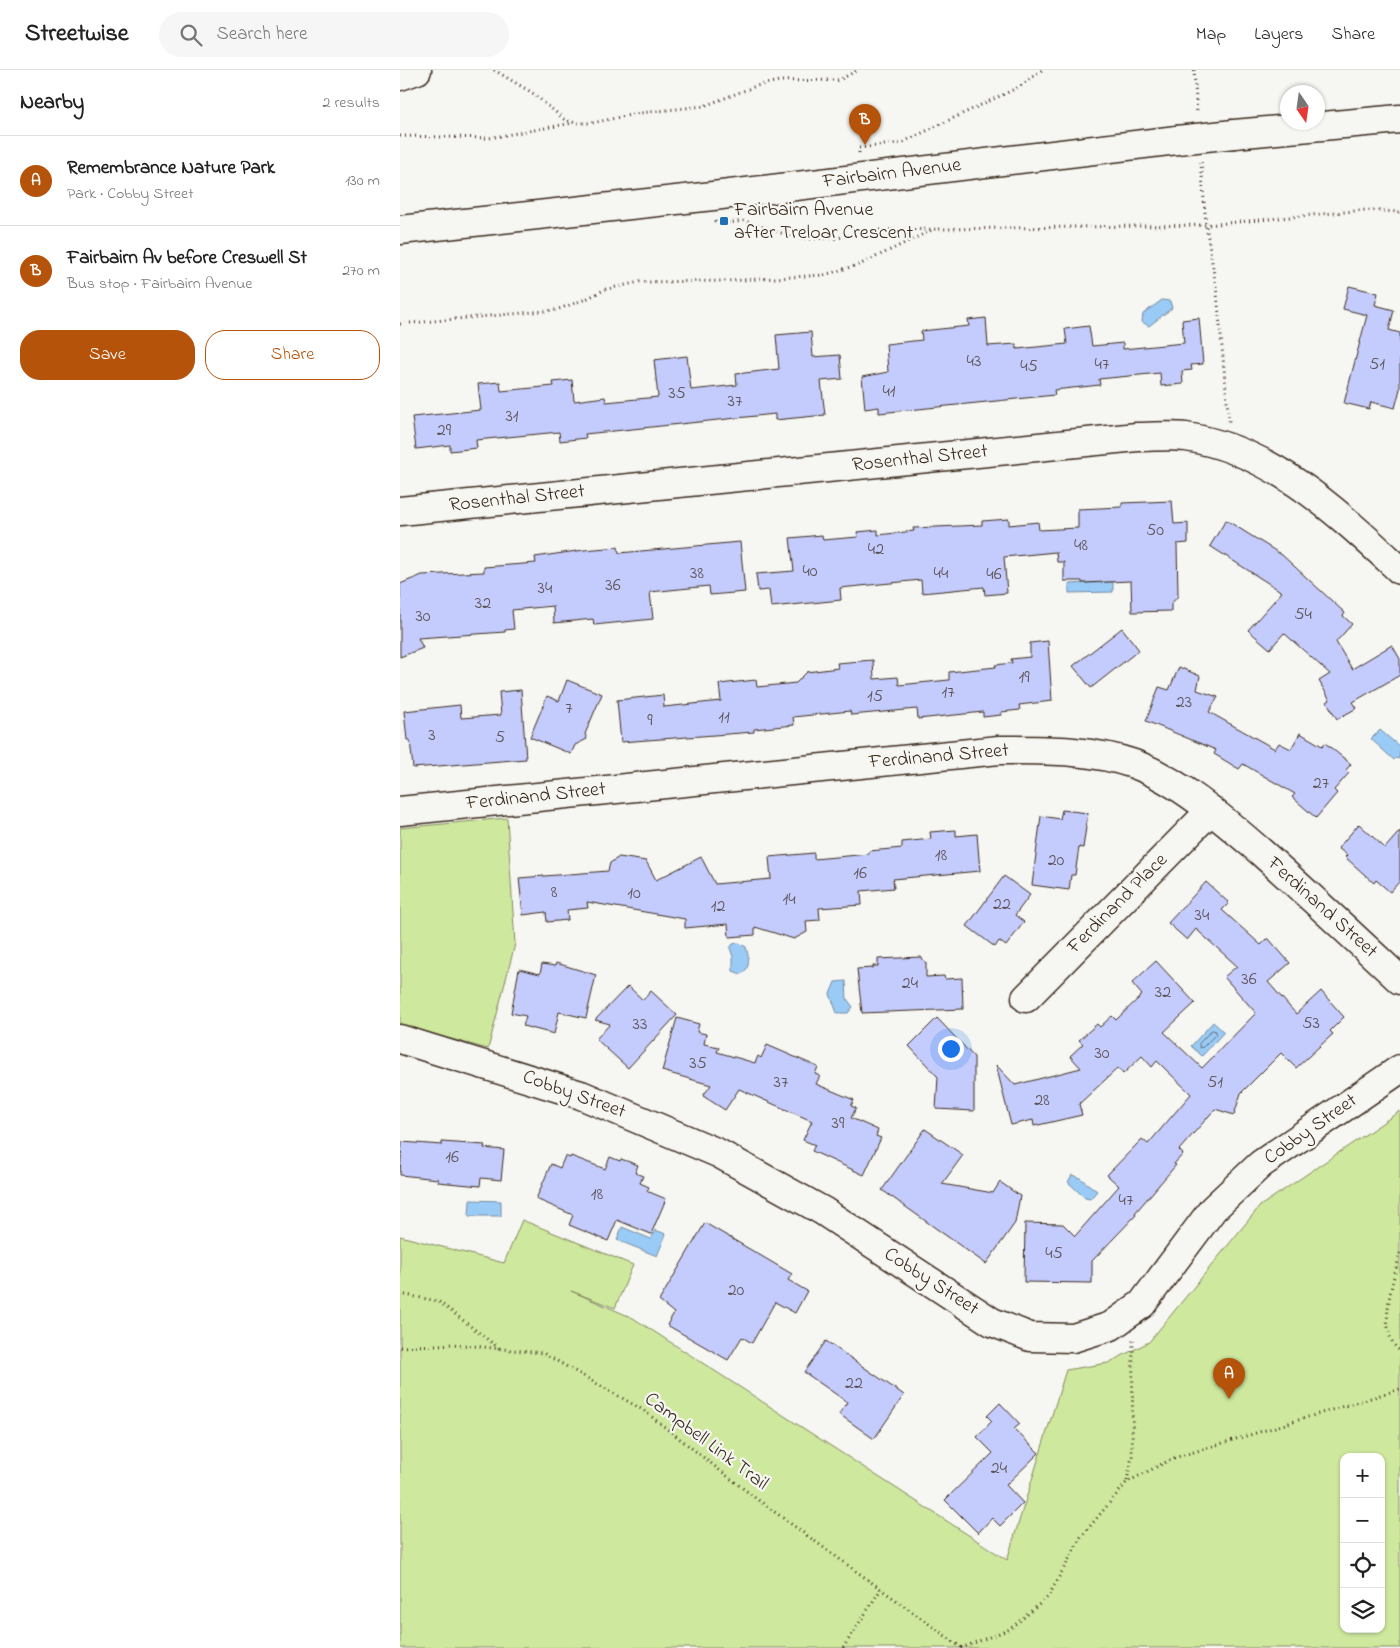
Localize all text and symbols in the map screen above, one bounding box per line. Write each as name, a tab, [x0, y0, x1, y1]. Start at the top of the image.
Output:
search box	[159, 12, 509, 57]
text: Streetwise	[25, 17, 129, 52]
icon: search	[177, 21, 205, 49]
text: Search here	[217, 21, 308, 48]
text: Map	[1196, 22, 1226, 48]
text: Layers	[1254, 22, 1304, 48]
text: Share	[1332, 22, 1375, 48]
north arrow	[1280, 85, 1325, 130]
text: Nearby	[20, 88, 84, 118]
text: 2 results	[322, 91, 380, 115]
pin: B	[849, 104, 881, 145]
street label: Fairbairn Avenue	[820, 151, 963, 197]
text: Remembrance Nature Park	[67, 155, 275, 182]
text: A	[31, 169, 41, 193]
text: 130 m	[345, 169, 380, 193]
text: Park · Cobby Street	[67, 182, 194, 206]
place label: Fairbairn Avenue after Treloar Crescent	[733, 196, 914, 248]
marker: Fairbairn Avenue after Treloar Crescent	[718, 215, 730, 227]
text: Fairbairn Av before Creswell St	[67, 245, 307, 272]
text: B	[31, 259, 41, 283]
text: 270 m	[342, 259, 380, 283]
text: Bus stop · Fairbairn Avenue	[67, 272, 252, 296]
button: Save	[20, 330, 195, 380]
button: Share	[205, 330, 380, 380]
house number: 43	[967, 349, 981, 375]
house number: 47	[1095, 352, 1110, 378]
house number: 51	[1369, 352, 1385, 378]
house number: 45	[1020, 354, 1038, 380]
house number: 41	[882, 379, 896, 405]
house number: 35	[668, 381, 686, 407]
house number: 37	[728, 389, 743, 415]
house number: 31	[505, 404, 519, 430]
house number: 29	[437, 418, 452, 444]
street label: Rosenthal Street	[851, 437, 990, 481]
street label: Rosenthal Street	[448, 477, 587, 521]
house number: 50	[1146, 518, 1164, 544]
house number: 48	[1074, 533, 1088, 559]
house number: 42	[868, 537, 884, 563]
house number: 40	[802, 559, 818, 585]
house number: 38	[690, 561, 704, 587]
house number: 44	[934, 561, 949, 587]
house number: 46	[986, 562, 1002, 588]
house number: 36	[605, 573, 621, 599]
house number: 34	[538, 576, 553, 602]
house number: 32	[475, 591, 491, 617]
house number: 54	[1294, 602, 1312, 628]
house number: 30	[415, 604, 431, 630]
house number: 19	[1018, 665, 1030, 691]
house number: 17	[941, 680, 955, 706]
house number: 15	[867, 684, 883, 710]
house number: 23	[1176, 690, 1192, 716]
house number: 7	[565, 696, 573, 722]
house number: 11	[718, 705, 730, 731]
house number: 9	[647, 708, 653, 734]
house number: 3	[428, 723, 436, 749]
house number: 5	[495, 725, 505, 751]
street label: Ferdinand Street	[867, 736, 1010, 778]
house number: 27	[1313, 771, 1330, 797]
street label: Ferdinand Street	[464, 775, 607, 819]
house number: 18	[935, 843, 947, 869]
street label: Ferdinand Place	[1060, 847, 1175, 962]
house number: 20	[1048, 848, 1065, 874]
street label: Ferdinand Street	[1259, 850, 1384, 966]
house number: 16	[853, 861, 867, 887]
house number: 8	[551, 880, 558, 906]
house number: 10	[627, 881, 641, 907]
house number: 14	[782, 887, 796, 913]
house number: 22	[993, 892, 1011, 918]
house number: 12	[711, 894, 725, 920]
house number: 34	[1195, 903, 1210, 929]
house number: 36	[1241, 967, 1257, 993]
house number: 24	[902, 971, 919, 997]
house number: 32	[1155, 980, 1171, 1006]
house number: 53	[1302, 1011, 1320, 1037]
house number: 33	[633, 1012, 647, 1038]
your location	[938, 1036, 964, 1062]
house number: 30	[1094, 1041, 1110, 1067]
house number: 35	[689, 1051, 707, 1077]
street label: Cobby Street	[518, 1063, 630, 1127]
house number: 37	[774, 1070, 789, 1096]
house number: 51	[1207, 1070, 1223, 1096]
street label: Cobby Street	[1259, 1087, 1364, 1173]
house number: 28	[1034, 1088, 1050, 1114]
house number: 39	[832, 1111, 845, 1137]
house number: 16	[445, 1145, 459, 1171]
house number: 18	[591, 1182, 603, 1208]
house number: 47	[1119, 1188, 1134, 1214]
street label: Cobby Street	[878, 1240, 984, 1324]
house number: 45	[1045, 1241, 1063, 1267]
house number: 20	[728, 1278, 745, 1304]
pin: A	[1213, 1358, 1245, 1399]
house number: 22	[845, 1371, 863, 1397]
street label: Campbell Link Trail	[638, 1386, 774, 1498]
map controls	[1340, 1453, 1385, 1633]
button: +	[1340, 1453, 1385, 1498]
house number: 24	[991, 1456, 1008, 1482]
button: −	[1340, 1498, 1385, 1543]
button: locate	[1340, 1543, 1385, 1588]
button: layers	[1340, 1588, 1385, 1633]

